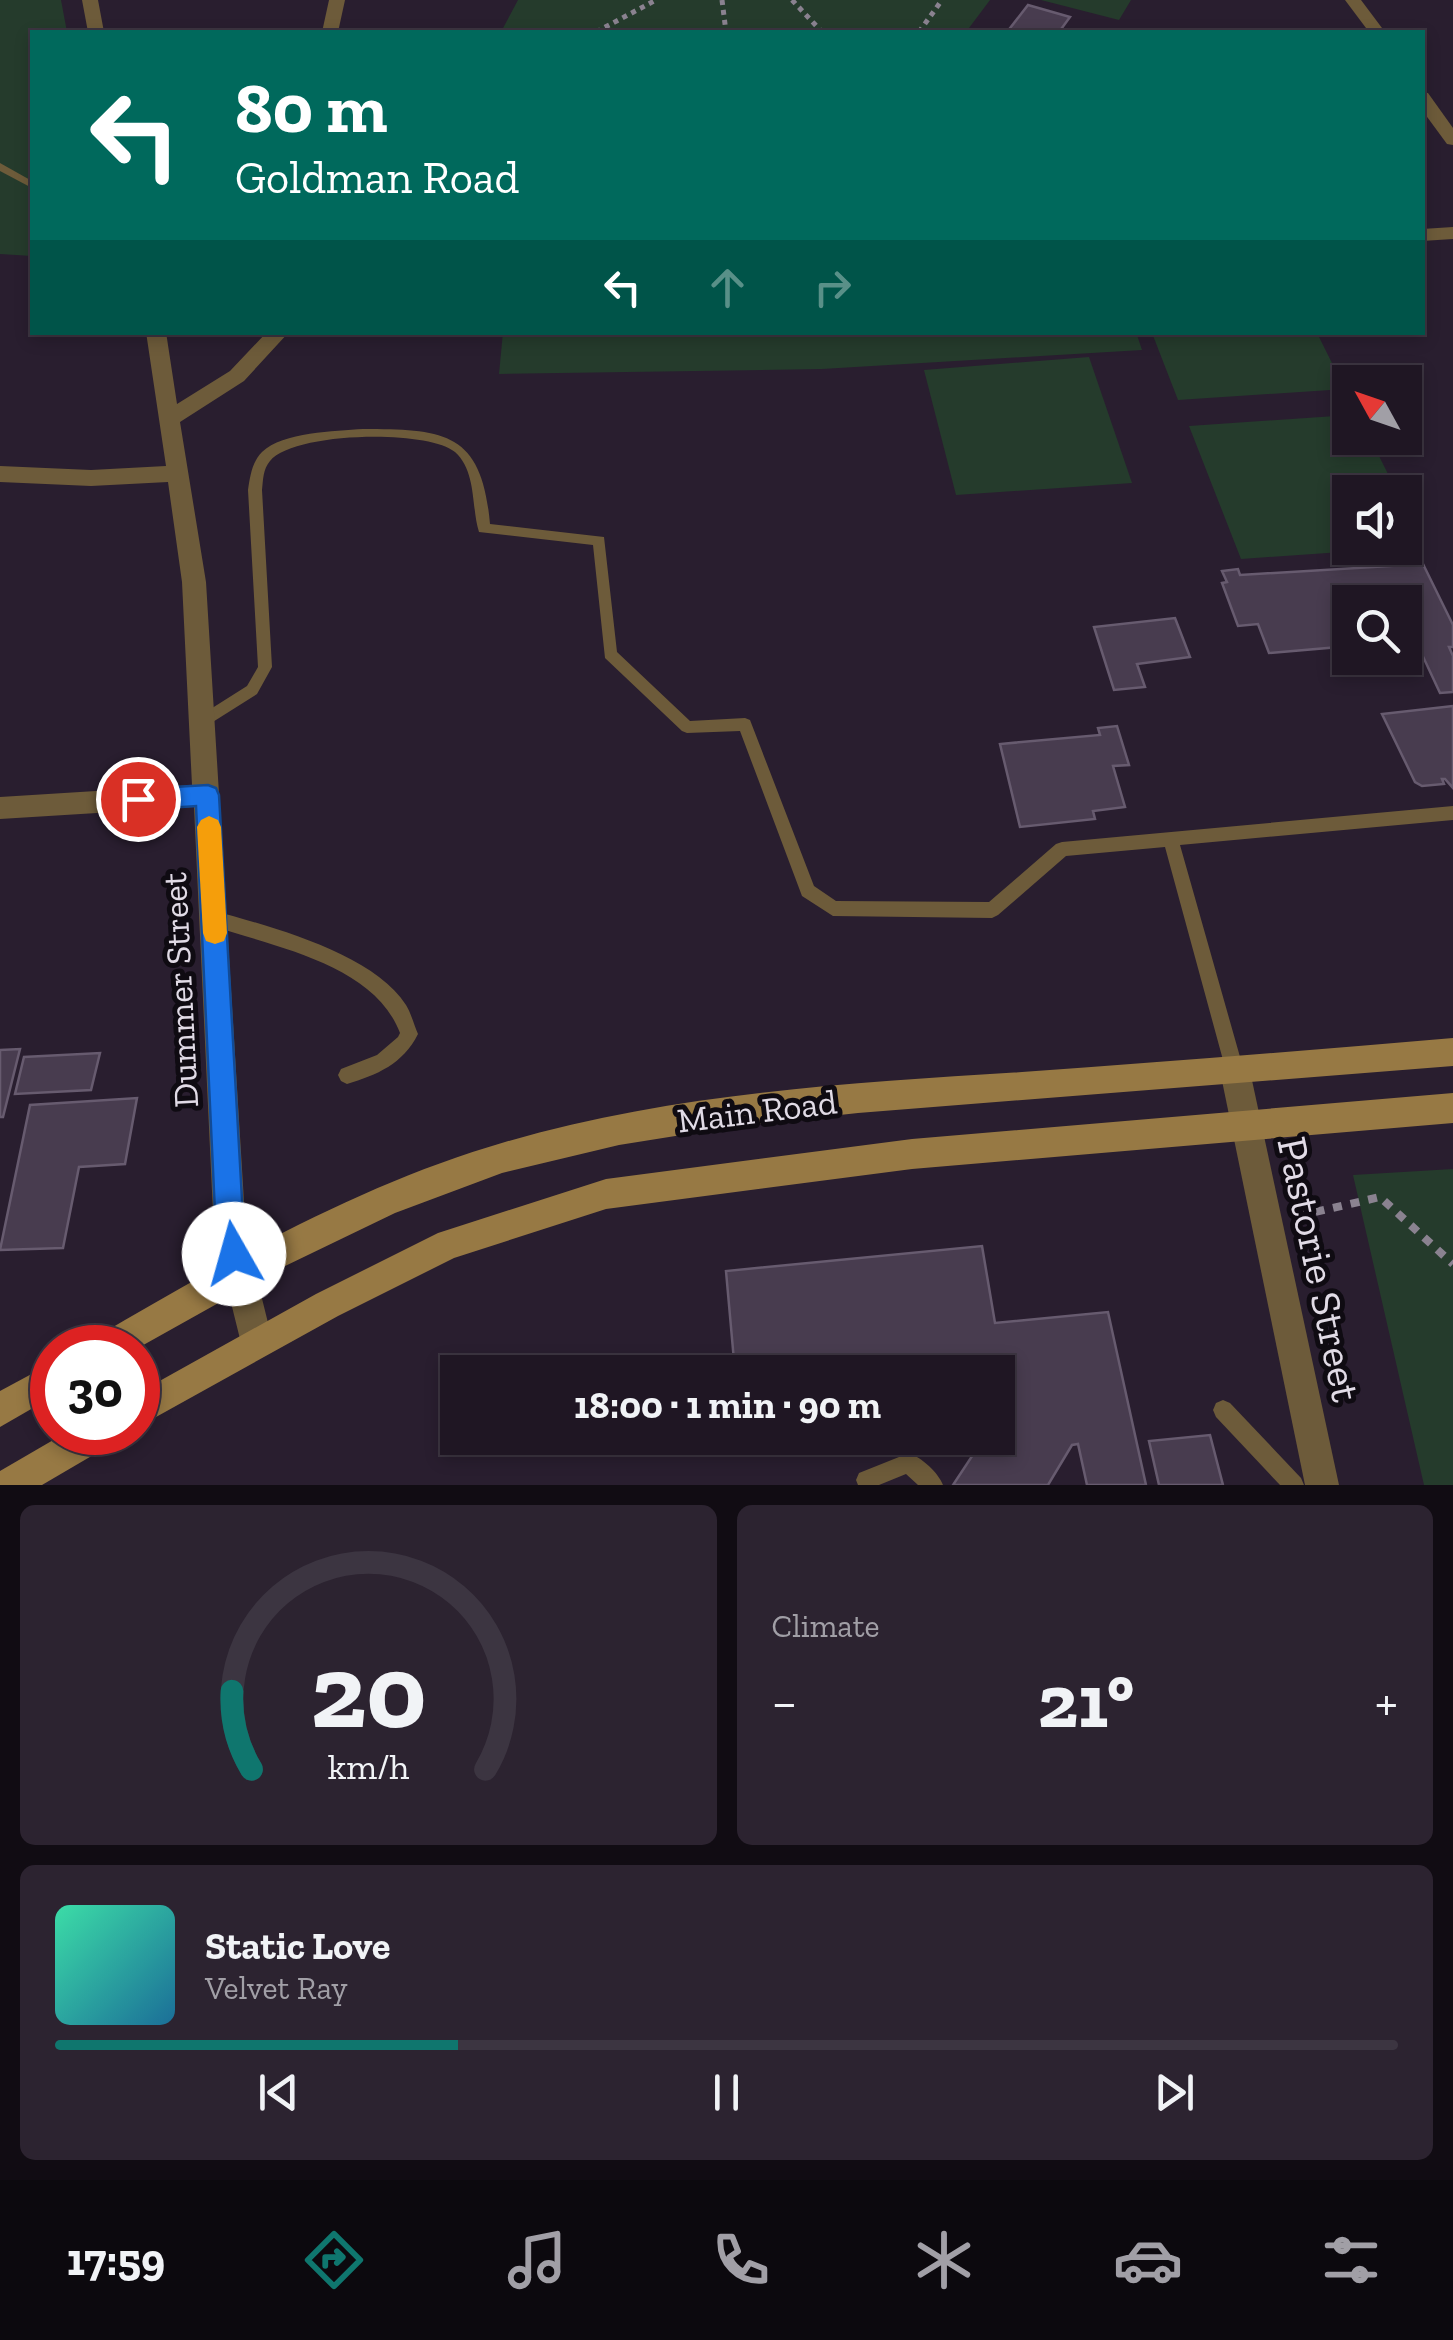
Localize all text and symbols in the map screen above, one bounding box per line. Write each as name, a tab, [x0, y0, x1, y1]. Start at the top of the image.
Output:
text: 80 m	[235, 66, 387, 150]
icon: left	[70, 70, 200, 200]
text: Goldman Road	[235, 151, 519, 205]
icon: left	[595, 260, 650, 315]
icon: ahead	[700, 260, 755, 315]
icon: right	[805, 260, 860, 315]
north arrow	[1332, 365, 1422, 455]
map controls	[1332, 365, 1422, 675]
button: sound	[1332, 475, 1422, 565]
button: search	[1332, 585, 1422, 675]
pin	[96, 757, 181, 842]
icon: arrive	[111, 772, 166, 827]
street label: Dummer Street	[153, 871, 207, 1109]
street label: Main Road	[675, 1080, 839, 1142]
street label: Pastorie Street	[1267, 1132, 1373, 1406]
position arrow	[182, 1202, 286, 1306]
speed limit sign: 30	[30, 1325, 160, 1455]
text: 18:00 · 1 min · 90 m	[574, 1382, 881, 1428]
text: Climate	[772, 1607, 880, 1645]
text: 20	[310, 1629, 426, 1754]
text: 21°	[1038, 1656, 1134, 1746]
text: −	[772, 1669, 797, 1735]
text: +	[1375, 1669, 1398, 1735]
text: km/h	[327, 1745, 409, 1788]
text: Static Love	[205, 1923, 390, 1969]
text: Velvet Ray	[205, 1969, 348, 2007]
icon: previous	[251, 2065, 306, 2120]
icon: pause	[699, 2065, 754, 2120]
icon: next	[1147, 2065, 1202, 2120]
icon: directions	[299, 2225, 369, 2295]
icon: music	[502, 2225, 572, 2295]
icon: phone	[706, 2225, 776, 2295]
icon: climate	[909, 2225, 979, 2295]
icon: car	[1113, 2225, 1183, 2295]
icon: filters	[1316, 2225, 1386, 2295]
text: 17:59	[67, 2233, 165, 2287]

